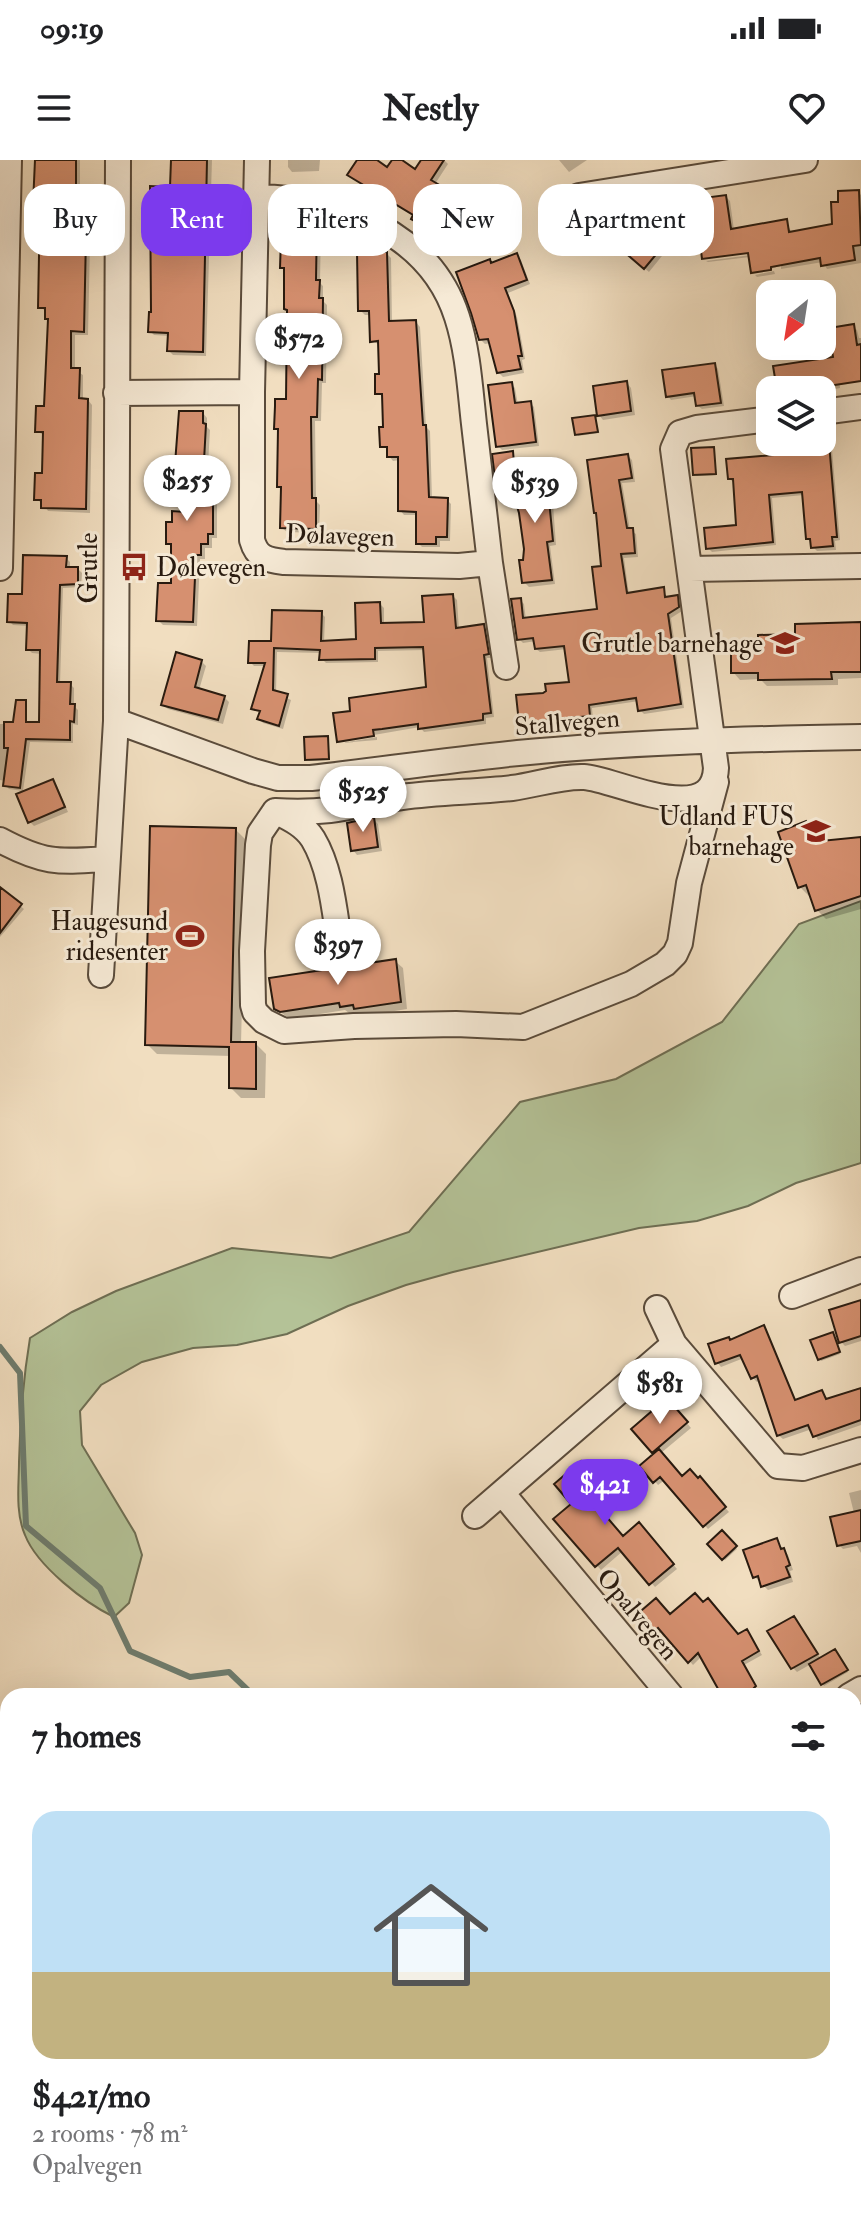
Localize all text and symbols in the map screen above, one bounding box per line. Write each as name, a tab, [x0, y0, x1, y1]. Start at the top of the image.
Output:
text: 09:19	[40, 10, 104, 47]
icon: menu	[32, 86, 76, 130]
text: Nestly	[383, 86, 478, 131]
icon: heart	[785, 86, 829, 130]
chip: Buy	[24, 184, 125, 256]
chip: Rent	[141, 184, 252, 256]
chip: Filters	[268, 184, 397, 256]
chip: New	[413, 184, 522, 256]
chip: Apartment	[538, 184, 714, 256]
north arrow	[756, 280, 836, 360]
map controls	[756, 280, 836, 456]
pin: $572	[252, 313, 346, 381]
text: $572	[273, 323, 325, 355]
button: layers	[756, 376, 836, 456]
pin: $255	[140, 455, 234, 523]
pin: $539	[488, 457, 582, 525]
text: $255	[162, 465, 212, 497]
text: $539	[510, 467, 560, 499]
street label: Dølavegen	[285, 518, 395, 554]
street label: Grutle	[73, 532, 105, 603]
bus stop icon: Dølevegen	[119, 552, 149, 582]
place label: Dølevegen	[156, 552, 266, 584]
place label: Grutle barnehage	[581, 628, 763, 660]
school or university icon: Grutle barnehage	[770, 628, 800, 658]
street label: Stallvegen	[513, 702, 621, 744]
pin: $525	[316, 766, 410, 834]
text: $525	[338, 776, 388, 808]
place label: Udland FUS barnehage	[659, 801, 794, 863]
school or university icon: Udland FUS barnehage	[801, 816, 831, 846]
place label: Haugesund ridesenter	[50, 906, 168, 968]
pin: $397	[291, 919, 385, 987]
sports icon: Haugesund ridesenter	[175, 921, 205, 951]
text: $397	[313, 929, 363, 961]
pin: $581	[613, 1358, 707, 1426]
text: $581	[636, 1368, 684, 1400]
pin: $421	[558, 1459, 652, 1527]
text: $421	[579, 1469, 631, 1501]
street label: Opalvegen	[589, 1562, 685, 1668]
icon: filters	[786, 1714, 830, 1758]
text: 7 homes	[32, 1715, 141, 1758]
icon: home	[359, 1863, 503, 2007]
text: $421/mo	[32, 2075, 150, 2118]
text: 2 rooms · 78 m²	[32, 2118, 188, 2150]
text: Opalvegen	[32, 2150, 142, 2182]

